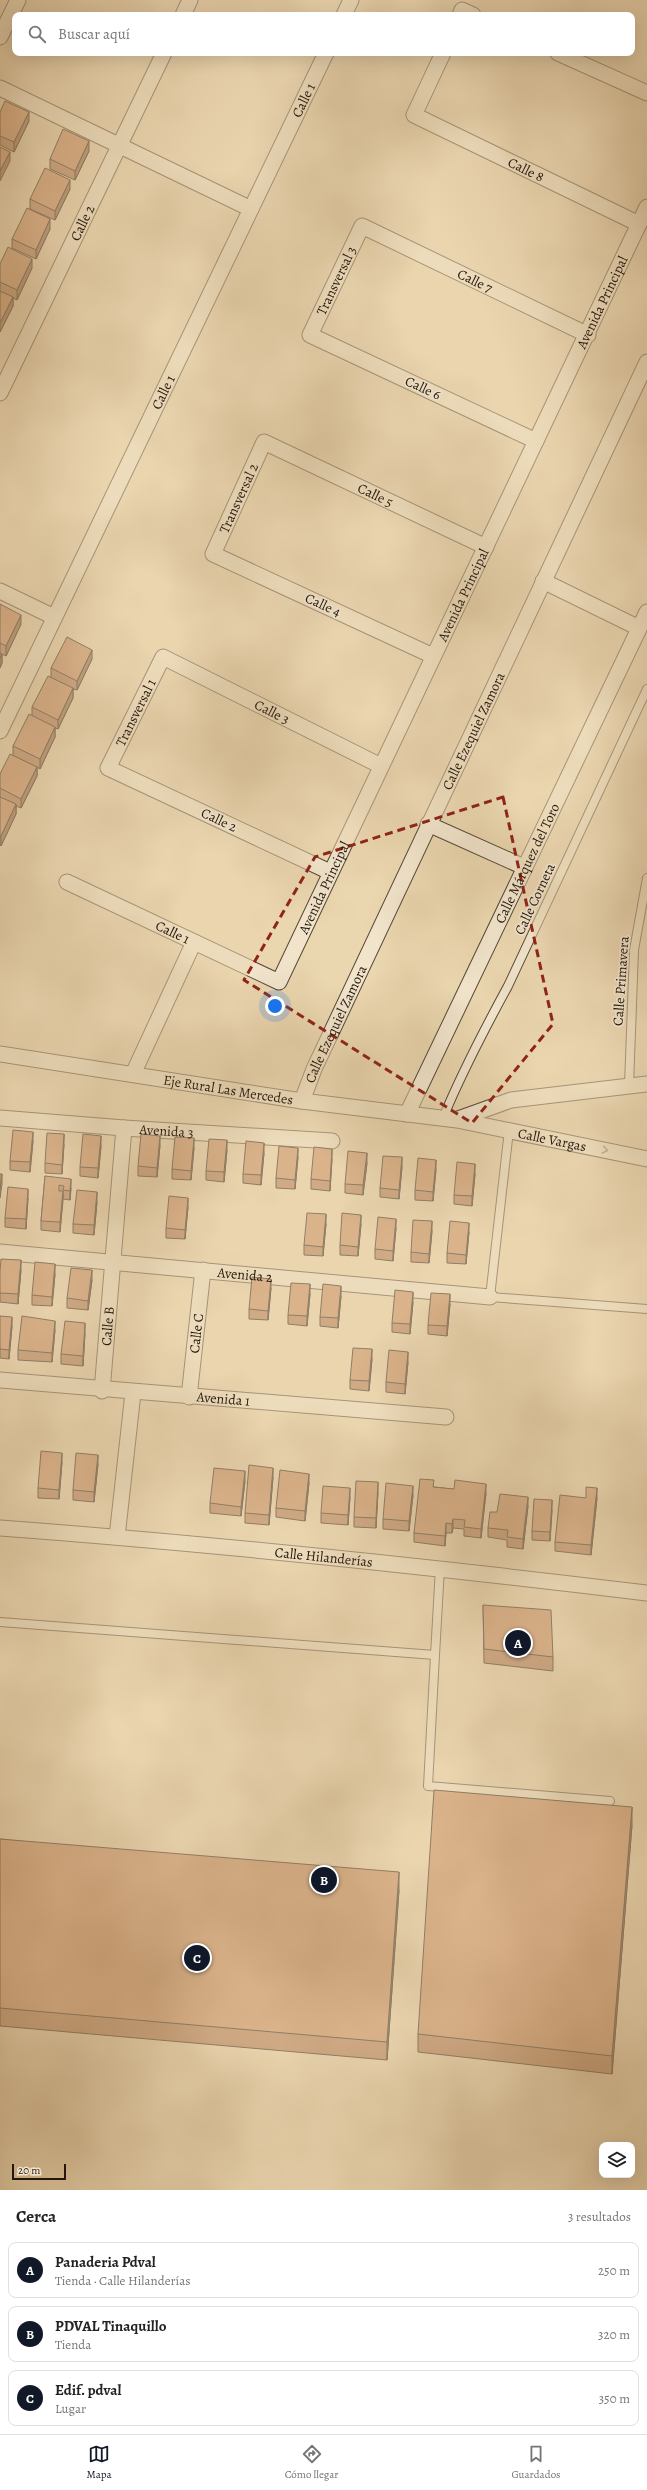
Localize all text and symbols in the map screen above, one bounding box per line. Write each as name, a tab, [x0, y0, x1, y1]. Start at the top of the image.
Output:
search box	[12, 12, 635, 56]
icon: search	[26, 23, 48, 45]
text: Buscar aquí	[58, 24, 130, 44]
street label: Calle 1	[287, 80, 320, 120]
street label: Calle 8	[505, 152, 548, 186]
street label: Calle 2	[65, 201, 99, 244]
street label: Transversal 3	[311, 243, 361, 318]
street label: Avenida Principal	[571, 252, 632, 353]
street label: Calle 7	[454, 264, 496, 297]
street label: Calle 6	[402, 371, 444, 405]
street label: Calle 1	[147, 372, 179, 412]
street label: Transversal 2	[214, 460, 263, 536]
street label: Calle 5	[355, 478, 396, 511]
street label: Avenida Principal	[432, 545, 493, 645]
street label: Calle 4	[302, 588, 344, 622]
street label: Calle Ezequiel Zamora	[437, 668, 509, 793]
street label: Transversal 1	[111, 675, 160, 750]
street label: Calle 3	[251, 695, 293, 728]
street label: Calle Márquez del Toro	[490, 800, 564, 926]
street label: Calle 2	[198, 803, 240, 837]
street label: Avenida Principal	[293, 838, 354, 938]
street label: Calle Corneta	[510, 860, 560, 938]
street label: Calle 1	[152, 916, 193, 948]
street label: Calle Primavera	[608, 935, 634, 1027]
street label: Calle Ezequiel Zamora	[300, 962, 371, 1086]
your location	[265, 996, 285, 1016]
street label: Eje Rural Las Mercedes	[162, 1070, 295, 1109]
street label: Avenida 3	[138, 1119, 194, 1142]
street label: Calle Vargas	[516, 1123, 588, 1156]
one-way arrow	[602, 1146, 608, 1154]
street label: Avenida 2	[216, 1262, 274, 1287]
street label: Calle B	[96, 1306, 119, 1347]
street label: Calle C	[184, 1312, 208, 1354]
street label: Avenida 1	[195, 1387, 251, 1410]
street label: Calle Hilanderías	[274, 1542, 374, 1571]
pin: A	[505, 1628, 531, 1658]
pin: B	[311, 1865, 337, 1895]
pin: C	[184, 1943, 210, 1973]
map controls	[599, 2142, 635, 2178]
button: layers	[599, 2142, 635, 2178]
scale bar	[12, 2162, 66, 2181]
text: 20 m	[18, 2163, 40, 2178]
text: Cerca	[16, 2205, 56, 2228]
text: 3 resultados	[568, 2208, 631, 2225]
text: Panaderia Pdval	[55, 2252, 156, 2272]
text: A	[26, 2262, 34, 2279]
text: 250 m	[598, 2262, 630, 2279]
text: Tienda · Calle Hilanderías	[55, 2272, 190, 2289]
text: PDVAL Tinaquillo	[55, 2316, 166, 2336]
text: B	[26, 2326, 34, 2343]
text: 320 m	[598, 2326, 630, 2343]
text: Tienda	[55, 2336, 91, 2353]
text: Edif. pdval	[55, 2380, 122, 2400]
text: C	[26, 2390, 34, 2407]
text: 350 m	[599, 2390, 630, 2407]
text: Lugar	[55, 2400, 86, 2417]
tab: Mapa	[86, 2443, 112, 2482]
tab: Cómo llegar	[285, 2443, 339, 2482]
tab: Guardados	[511, 2443, 561, 2482]

